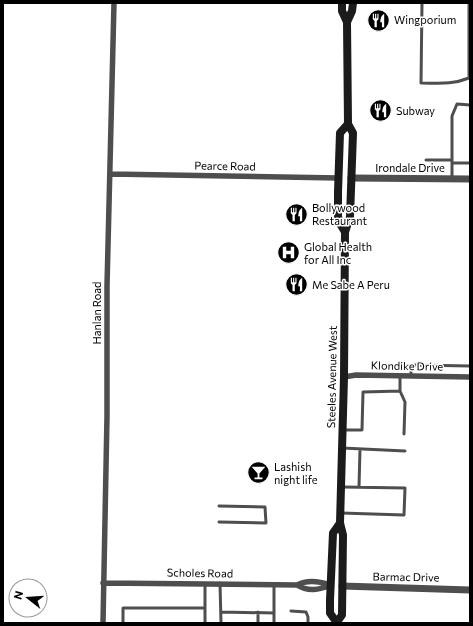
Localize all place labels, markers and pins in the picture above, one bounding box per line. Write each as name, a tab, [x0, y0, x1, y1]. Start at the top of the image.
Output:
restaurant icon: Wingporium	[366, 7, 392, 33]
place label: Wingporium	[394, 13, 456, 26]
restaurant icon: Subway	[367, 98, 393, 124]
place label: Subway	[396, 104, 435, 117]
restaurant icon: Bollywood Restaurant	[283, 201, 309, 227]
place label: Bollywood Restaurant	[312, 201, 368, 227]
hospital icon: Global Health for All Inc	[276, 240, 302, 266]
place label: Global Health for All Inc	[304, 240, 372, 266]
restaurant icon: Me Sabe A Peru	[283, 272, 309, 298]
place label: Me Sabe A Peru	[312, 278, 390, 291]
bar icon: Lashish night life	[245, 460, 271, 486]
place label: Lashish night life	[274, 460, 318, 486]

